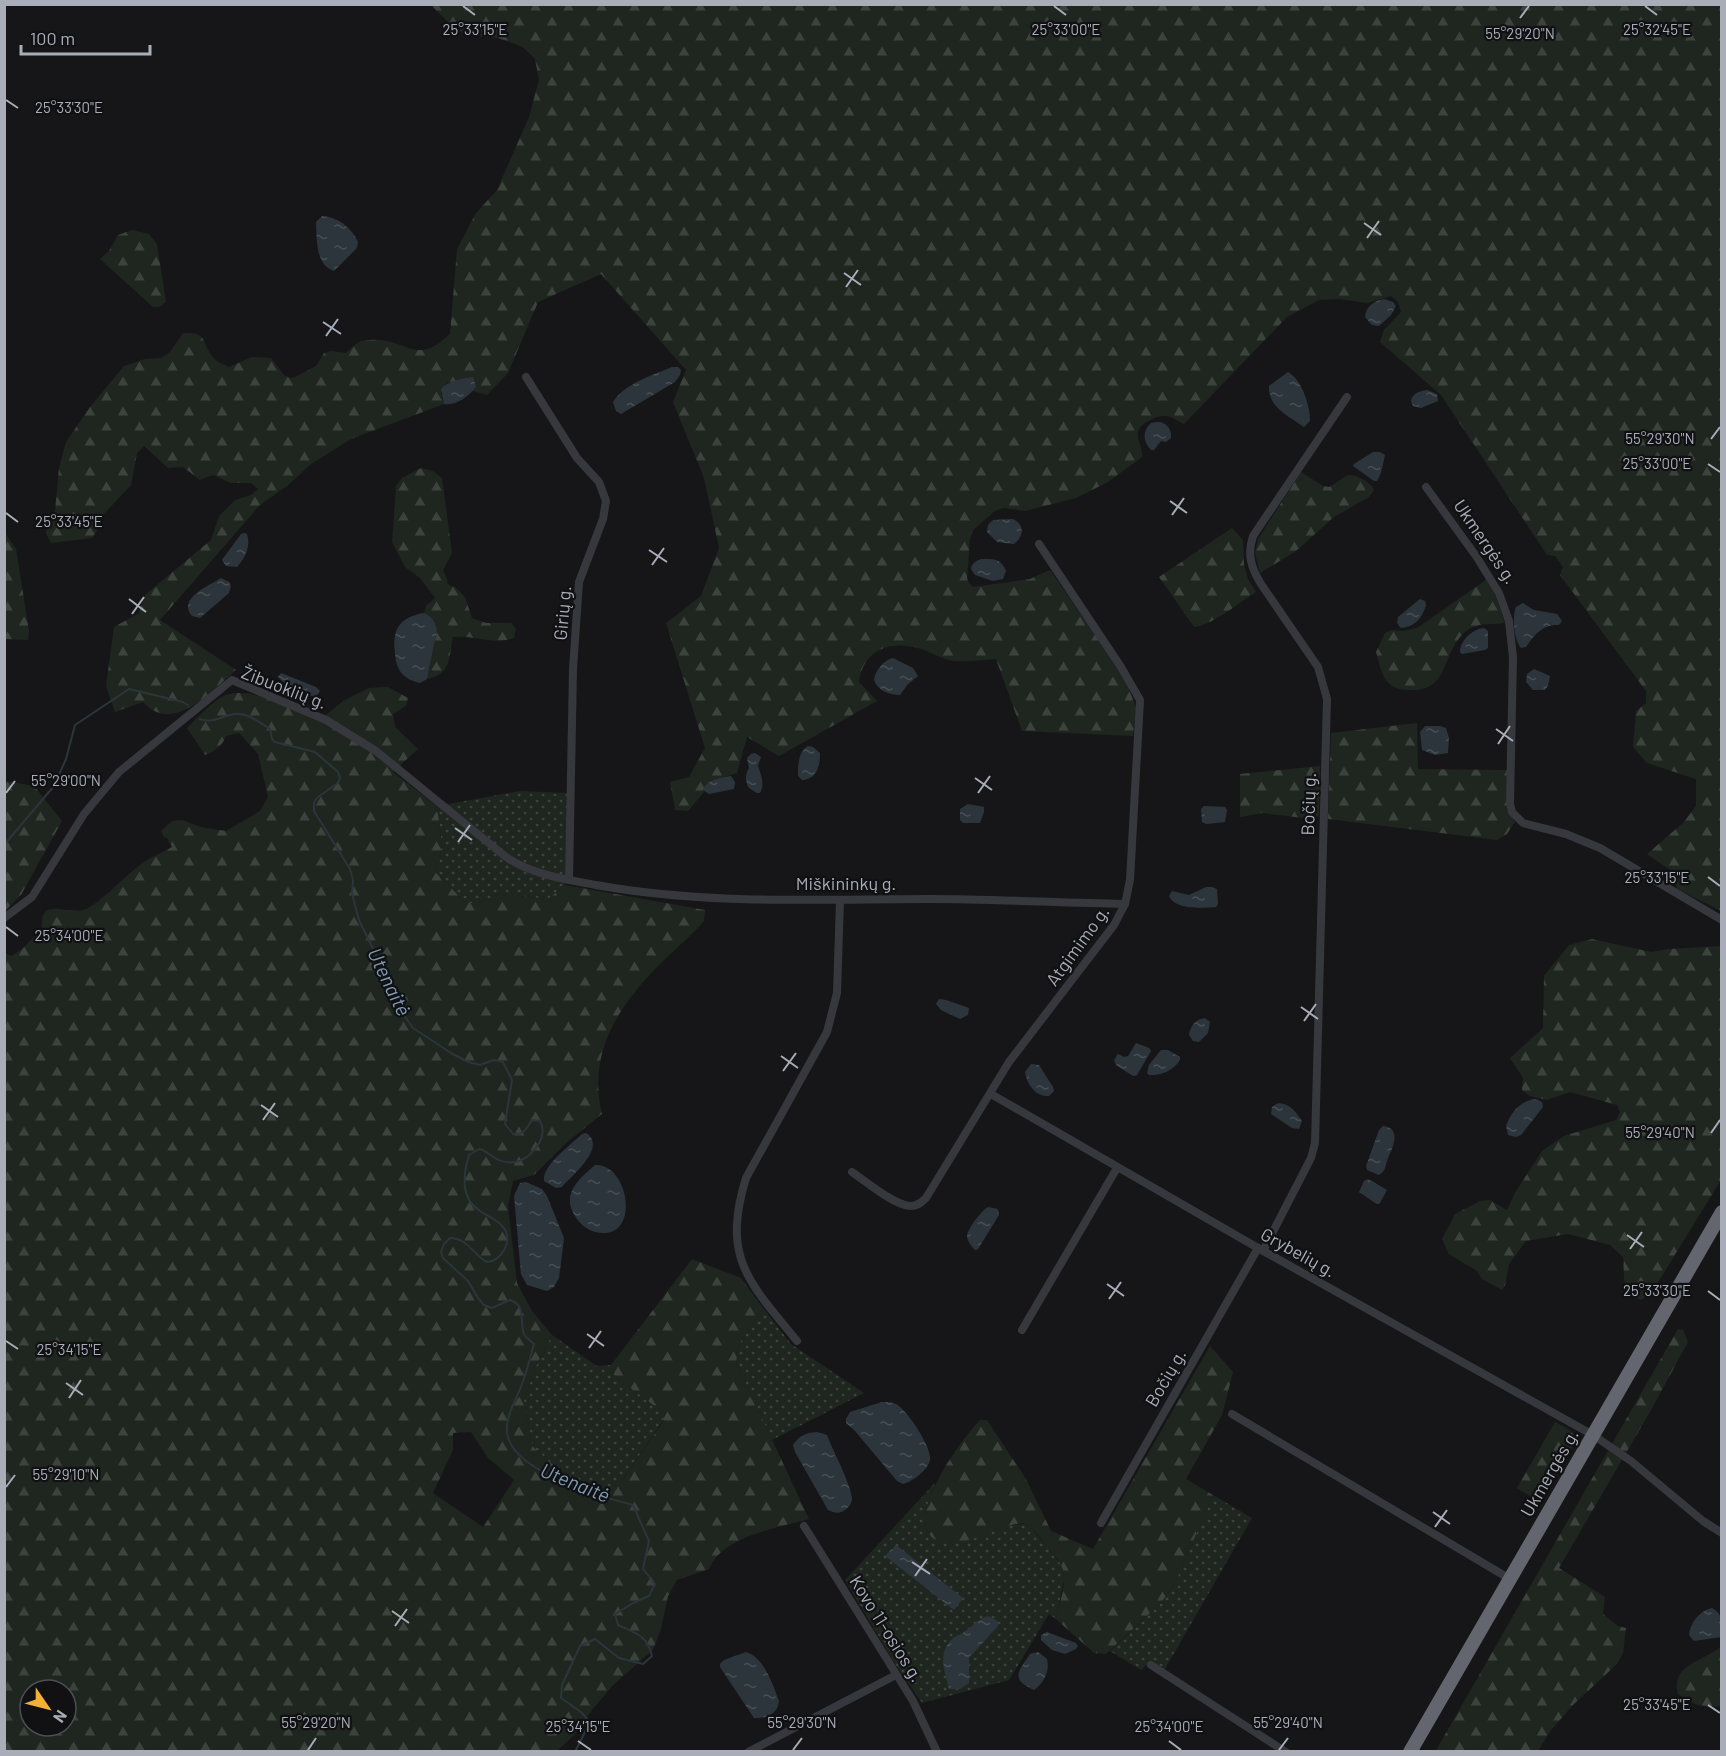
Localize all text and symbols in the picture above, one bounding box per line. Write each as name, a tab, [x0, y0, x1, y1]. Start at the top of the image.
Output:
scale bar	[21, 18, 150, 56]
text: 25°33'15"E	[443, 20, 507, 38]
text: 25°33'00"E	[1032, 20, 1100, 38]
text: 25°32'45"E	[1623, 20, 1691, 38]
text: 55°29'20"N	[1485, 24, 1555, 42]
text: 100 m	[30, 27, 75, 49]
text: 25°33'30"E	[35, 98, 103, 116]
text: 55°29'30"N	[1625, 429, 1695, 447]
text: 25°33'00"E	[1623, 454, 1691, 472]
street label: Ukmergės g.	[1449, 495, 1522, 588]
text: 25°33'45"E	[35, 512, 103, 530]
street label: Girių g.	[549, 585, 575, 641]
street label: Žibuoklių g.	[239, 661, 330, 713]
text: 55°29'00"N	[31, 771, 101, 789]
street label: Bočių g.	[1296, 772, 1320, 836]
text: 25°33'15"E	[1625, 868, 1689, 886]
street label: Miškininkų g.	[796, 872, 896, 894]
street label: Atgimimo g.	[1041, 901, 1114, 990]
text: 25°34'00"E	[34, 926, 104, 944]
water label: Utenaitė	[363, 944, 417, 1020]
text: 55°29'40"N	[1625, 1123, 1695, 1141]
street label: Grybelių g.	[1257, 1223, 1340, 1282]
text: 25°33'30"E	[1623, 1281, 1691, 1299]
text: 25°34'15"E	[36, 1340, 102, 1358]
street label: Bočių g.	[1140, 1345, 1190, 1410]
street label: Ukmergės g.	[1515, 1425, 1583, 1520]
water label: Utenaitė	[537, 1457, 614, 1507]
text: 55°29'10"N	[33, 1465, 99, 1483]
street label: Kovo 11-osios g.	[845, 1571, 928, 1686]
north arrow	[18, 1678, 78, 1738]
text: 25°33'45"E	[1623, 1695, 1691, 1713]
text: N	[50, 1707, 72, 1727]
text: 55°29'20"N	[281, 1713, 351, 1731]
text: 55°29'30"N	[767, 1713, 837, 1731]
text: 55°29'40"N	[1253, 1713, 1323, 1731]
text: 25°34'15"E	[545, 1717, 611, 1735]
text: 25°34'00"E	[1134, 1717, 1204, 1735]

